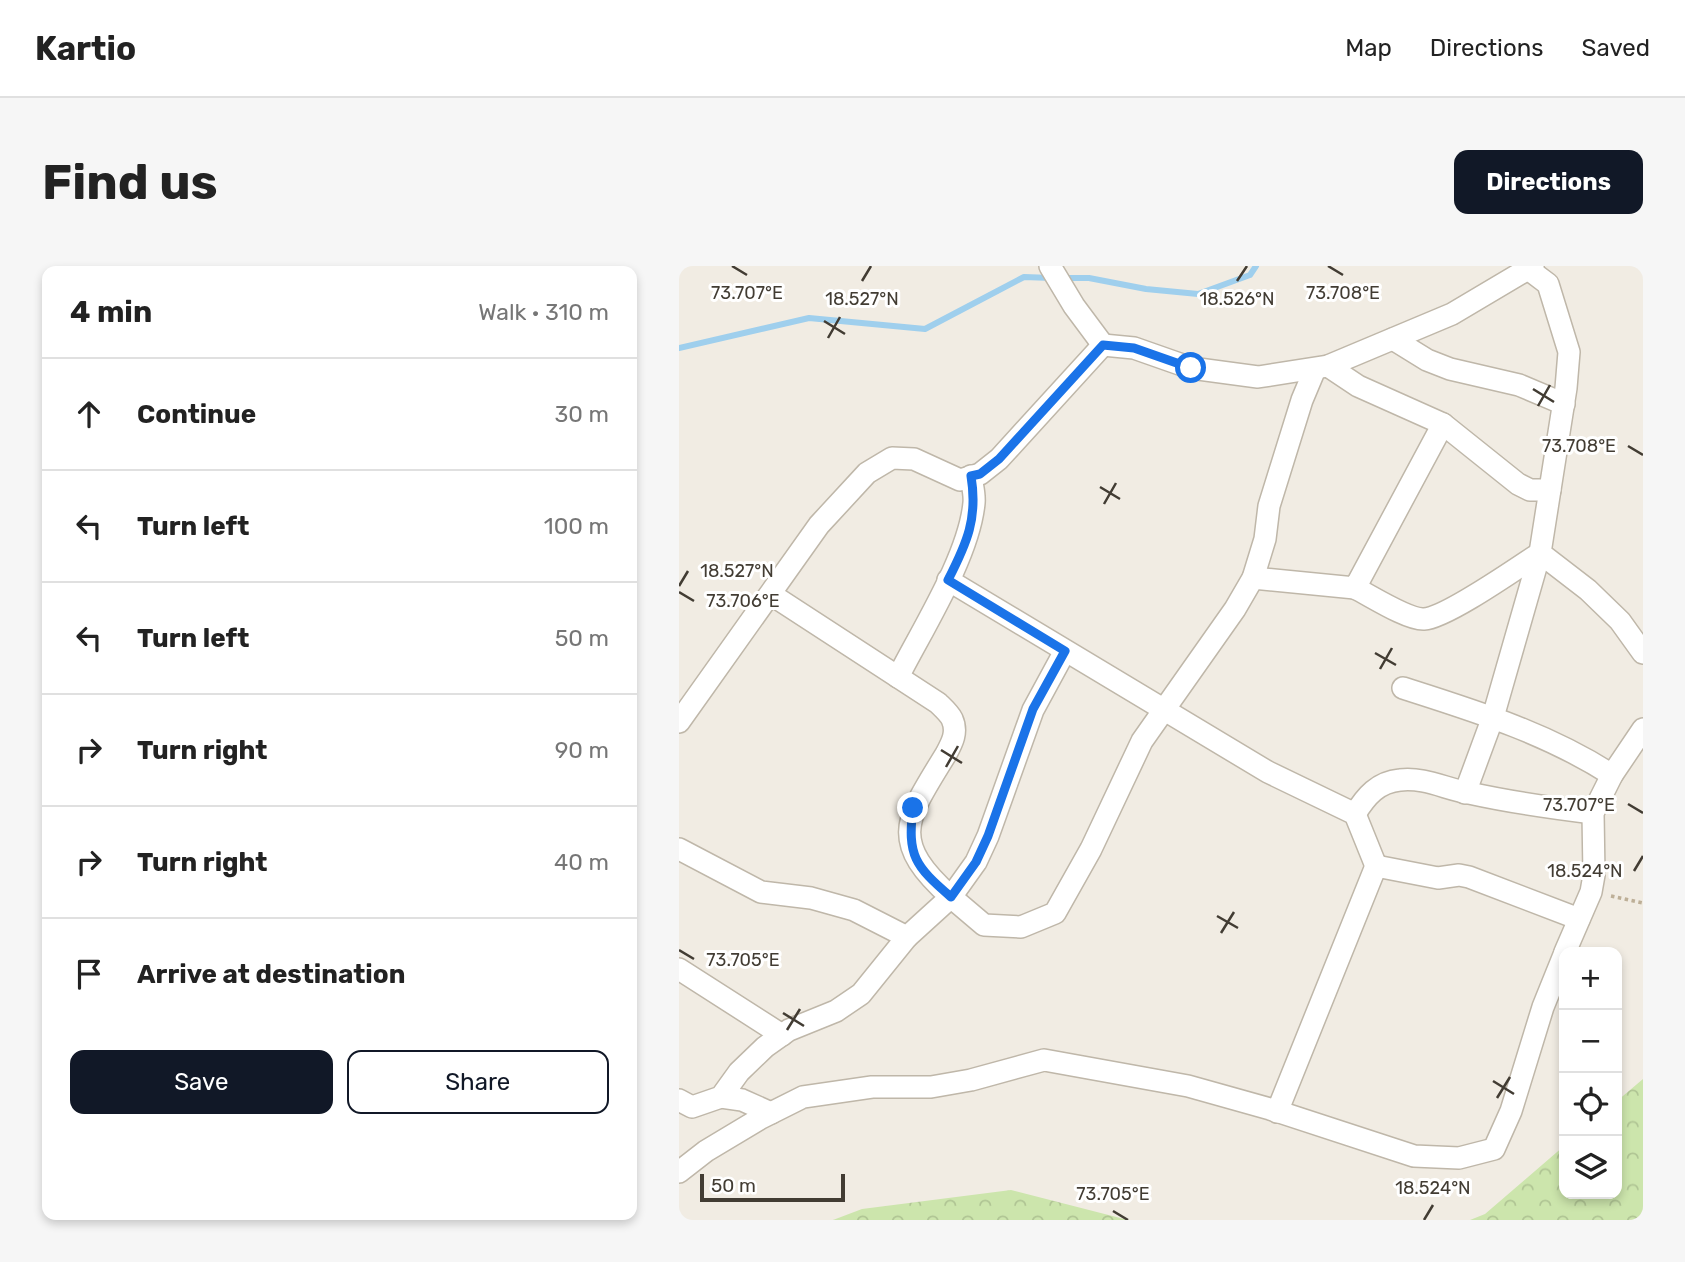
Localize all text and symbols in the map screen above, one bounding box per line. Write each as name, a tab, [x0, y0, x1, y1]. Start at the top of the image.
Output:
text: Kartio	[35, 29, 136, 68]
text: Map	[1345, 34, 1392, 62]
text: Directions	[1430, 34, 1543, 62]
text: Saved	[1581, 34, 1650, 62]
button: Directions	[1454, 150, 1643, 214]
text: Find us	[42, 153, 218, 211]
text: 73.707°E	[711, 282, 783, 304]
text: 73.708°E	[1306, 282, 1380, 304]
text: 18.527°N	[825, 288, 899, 310]
text: 18.526°N	[1199, 288, 1275, 310]
text: 4 min	[70, 294, 152, 330]
text: Walk · 310 m	[478, 298, 609, 326]
route start	[1175, 352, 1206, 383]
icon: ahead	[70, 395, 108, 433]
text: Continue	[137, 399, 256, 430]
text: 30 m	[554, 400, 609, 428]
text: 73.708°E	[1542, 435, 1616, 457]
icon: left	[70, 507, 108, 545]
text: Turn left	[137, 511, 249, 542]
text: 100 m	[544, 512, 609, 540]
text: 18.527°N	[700, 560, 774, 582]
text: 73.706°E	[706, 590, 780, 612]
icon: left	[70, 619, 108, 657]
text: Turn left	[137, 623, 249, 654]
text: 50 m	[555, 624, 609, 652]
icon: right	[70, 731, 108, 769]
text: Turn right	[137, 735, 267, 766]
text: 90 m	[555, 736, 609, 764]
route end	[897, 792, 928, 823]
text: 73.707°E	[1543, 794, 1615, 816]
icon: right	[70, 843, 108, 881]
text: Turn right	[137, 847, 267, 878]
text: 40 m	[554, 848, 609, 876]
text: 18.524°N	[1547, 860, 1623, 882]
map controls	[1559, 947, 1622, 1199]
button: +	[1559, 947, 1622, 1010]
text: 73.705°E	[706, 949, 780, 971]
icon: arrive	[70, 955, 108, 993]
text: Arrive at destination	[137, 959, 405, 990]
button: −	[1559, 1010, 1622, 1073]
button: Save	[70, 1050, 333, 1114]
button: Share	[347, 1050, 609, 1114]
button: locate	[1559, 1073, 1622, 1136]
button: layers	[1559, 1136, 1622, 1199]
scale bar	[700, 1171, 845, 1203]
text: 50 m	[711, 1174, 756, 1197]
text: 18.524°N	[1395, 1177, 1471, 1199]
text: 73.705°E	[1076, 1183, 1150, 1205]

